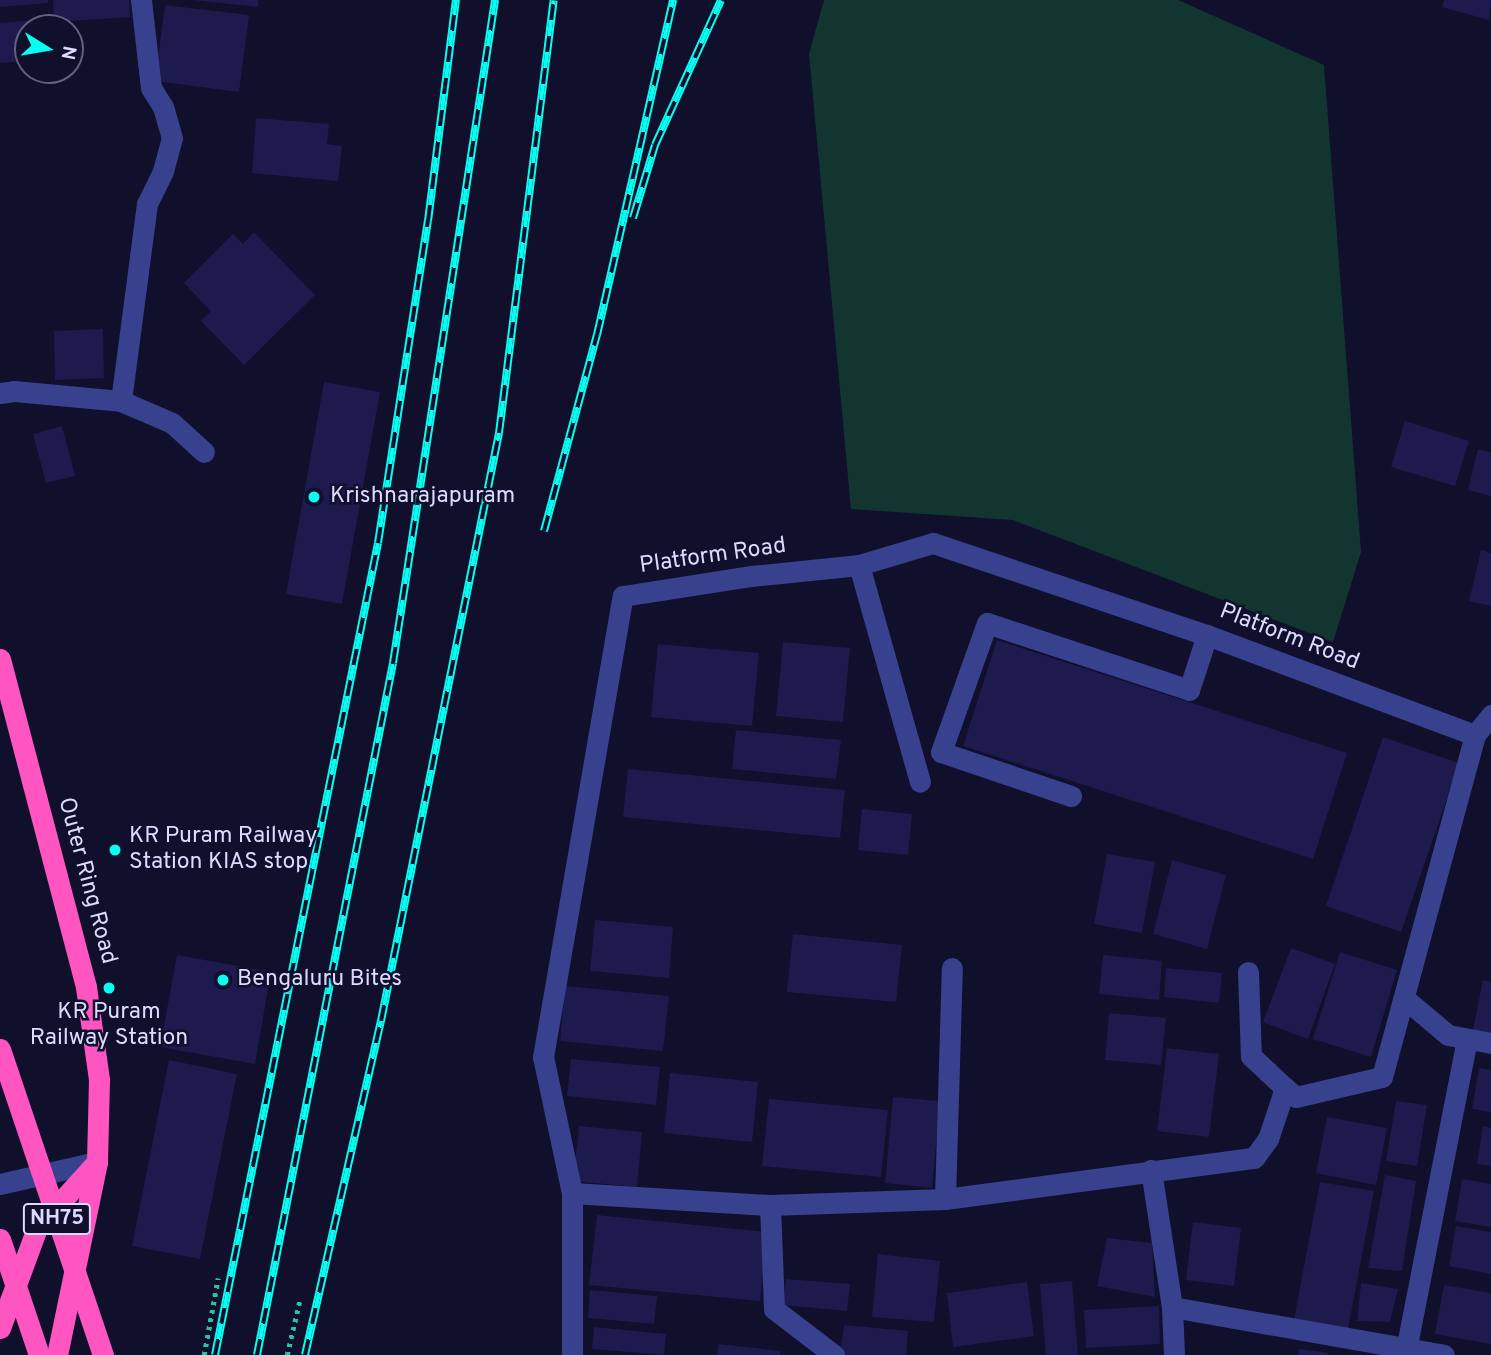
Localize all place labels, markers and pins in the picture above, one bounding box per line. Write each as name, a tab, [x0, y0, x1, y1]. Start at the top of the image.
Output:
place label: Krishnarajapuram	[330, 483, 515, 511]
marker: Krishnarajapuram	[304, 487, 324, 507]
place label: KR Puram Railway Station KIAS stop	[129, 823, 317, 877]
marker: KR Puram Railway Station KIAS stop	[107, 842, 123, 858]
place label: Bengaluru Bites	[237, 966, 402, 994]
marker: Bengaluru Bites	[215, 972, 231, 988]
marker: KR Puram Railway Station	[101, 980, 117, 996]
place label: KR Puram Railway Station	[30, 999, 188, 1053]

